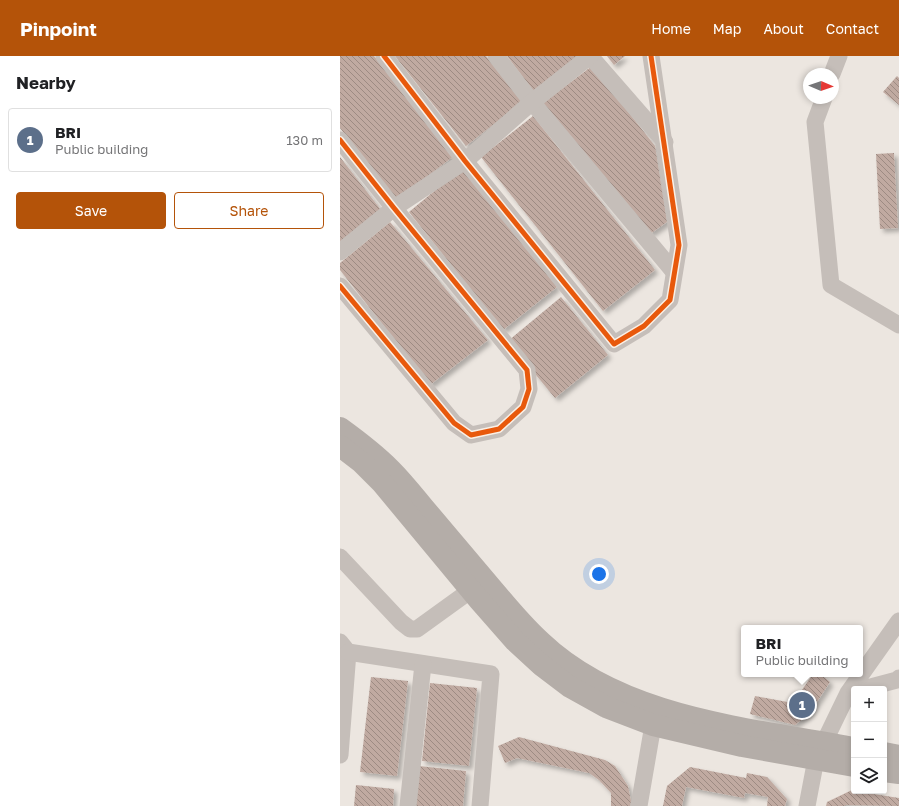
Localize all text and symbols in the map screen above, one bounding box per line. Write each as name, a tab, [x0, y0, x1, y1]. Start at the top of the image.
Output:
text: Pinpoint	[20, 17, 97, 40]
text: Home	[651, 20, 691, 37]
text: Map	[713, 20, 741, 37]
text: About	[763, 20, 804, 37]
text: Contact	[826, 20, 879, 37]
north arrow	[803, 68, 839, 104]
text: Nearby	[16, 72, 76, 93]
text: BRI	[55, 123, 81, 141]
text: 1	[27, 132, 33, 148]
text: 130 m	[286, 132, 323, 148]
text: Public building	[55, 141, 148, 157]
button: Save	[16, 192, 166, 229]
button: Share	[174, 192, 324, 229]
your location	[589, 564, 609, 584]
popup	[741, 625, 863, 677]
text: BRI	[755, 634, 782, 652]
text: Public building	[755, 652, 849, 668]
map controls	[851, 686, 887, 794]
button: +	[851, 686, 887, 722]
pin: 1	[789, 690, 815, 720]
button: −	[851, 722, 887, 758]
button: layers	[851, 758, 887, 794]

